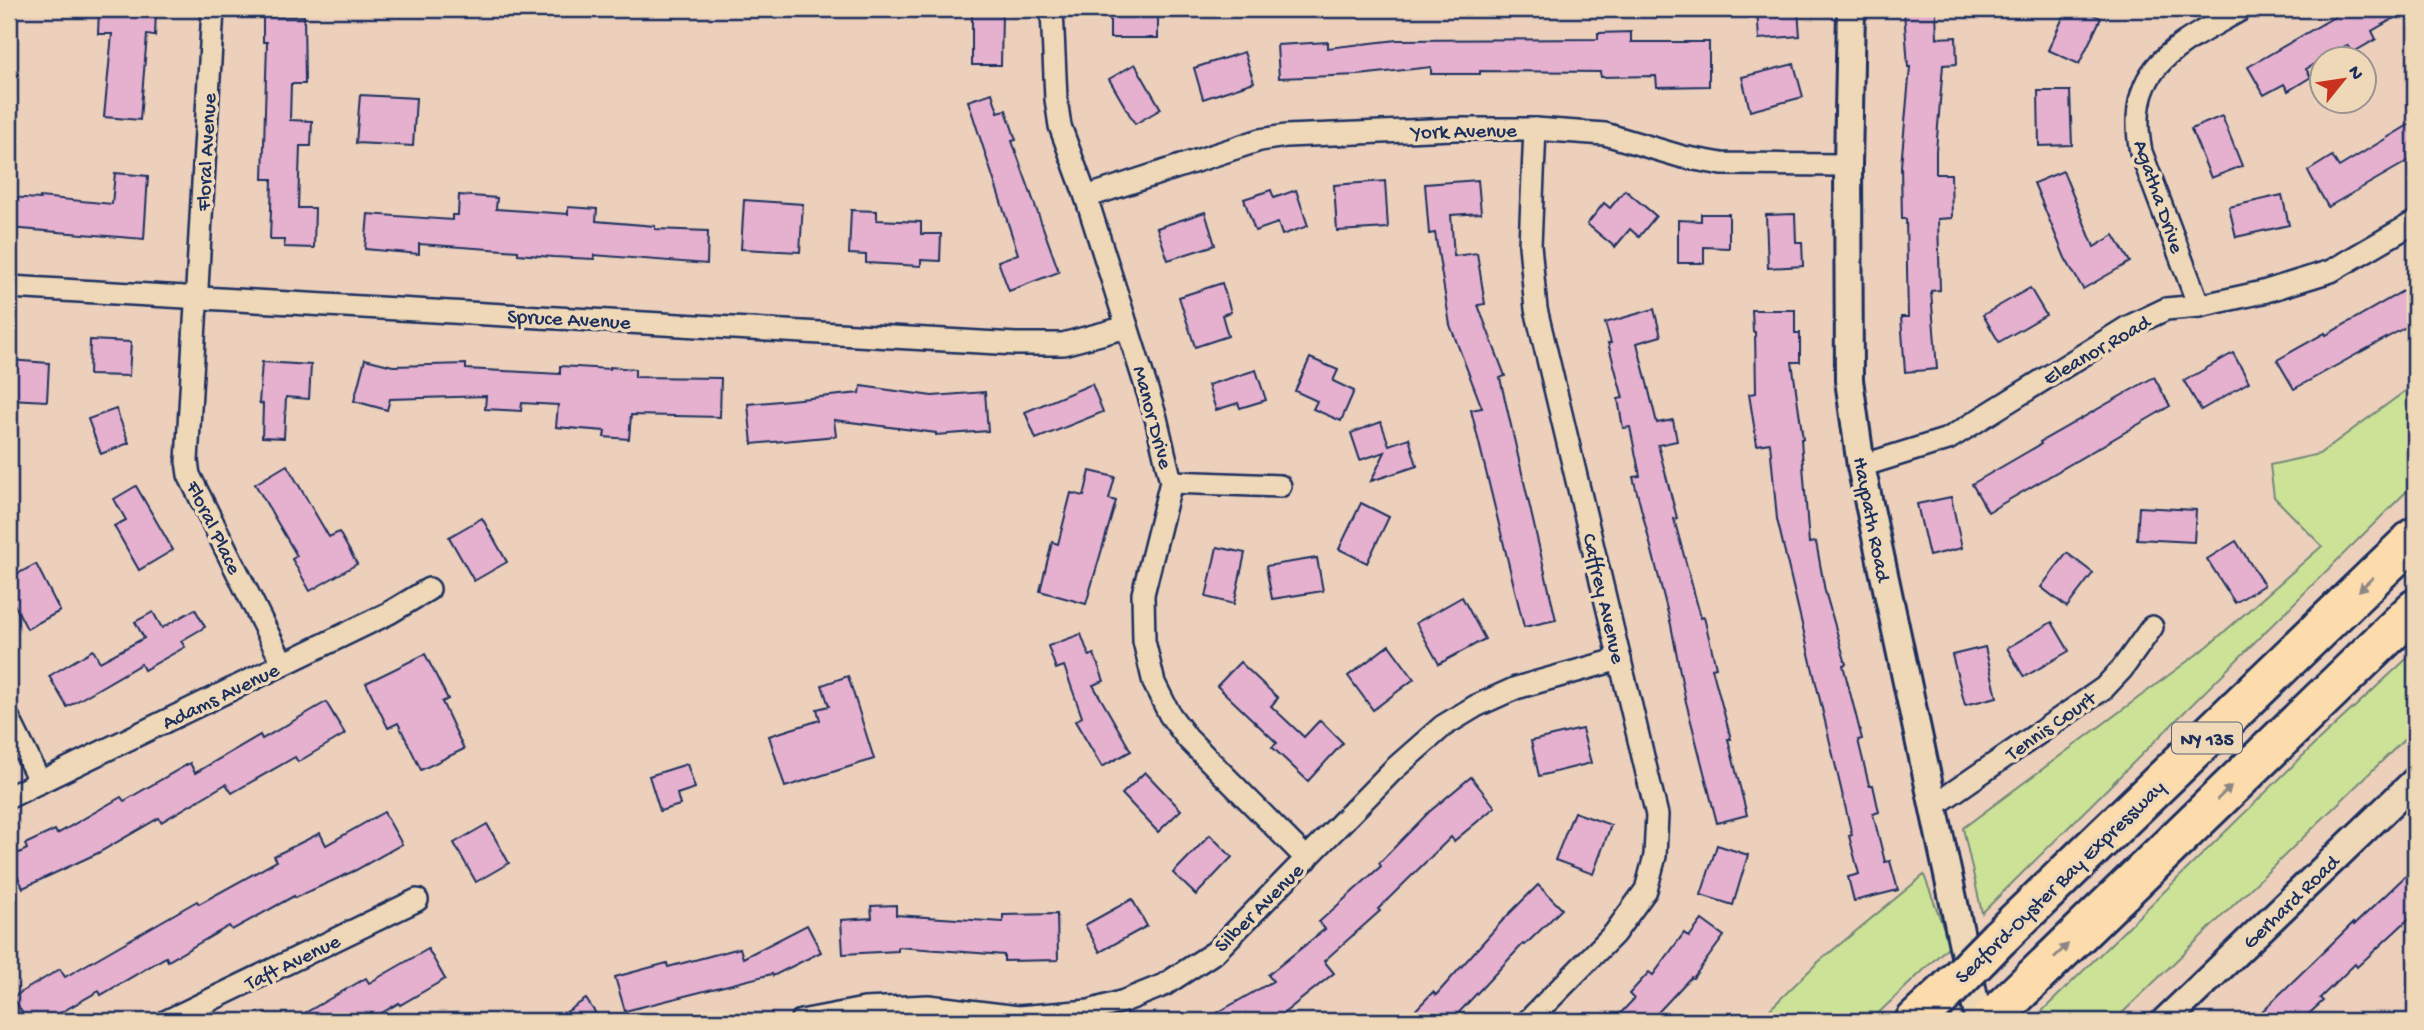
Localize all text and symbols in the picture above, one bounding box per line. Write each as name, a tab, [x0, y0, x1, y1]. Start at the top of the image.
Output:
north arrow	[2308, 46, 2378, 116]
text: N	[2342, 62, 2368, 84]
street label: Floral Avenue	[193, 91, 224, 213]
street label: York Avenue	[1409, 120, 1518, 147]
street label: Agatha Drive	[2126, 137, 2188, 258]
street label: Spruce Avenue	[507, 306, 632, 337]
street label: Eleanor Road	[2040, 311, 2157, 393]
street label: Manor Drive	[1125, 364, 1177, 473]
street label: Haypath Road	[1845, 455, 1894, 586]
street label: Floral Place	[178, 477, 246, 580]
street label: Caffrey Avenue	[1574, 531, 1629, 667]
one-way arrow	[2358, 576, 2375, 592]
street label: Adams Avenue	[159, 659, 285, 737]
street label: Tennis Court	[2001, 686, 2104, 769]
road number: NY 135	[2172, 722, 2242, 754]
street label: Seaford-Oyster Bay Expressway	[1951, 776, 2172, 991]
one-way arrow	[2215, 786, 2232, 802]
street label: Gerhard Road	[2239, 850, 2347, 956]
street label: Silber Avenue	[1210, 859, 1311, 959]
street label: Taft Avenue	[241, 930, 346, 998]
one-way arrow	[2052, 943, 2069, 960]

